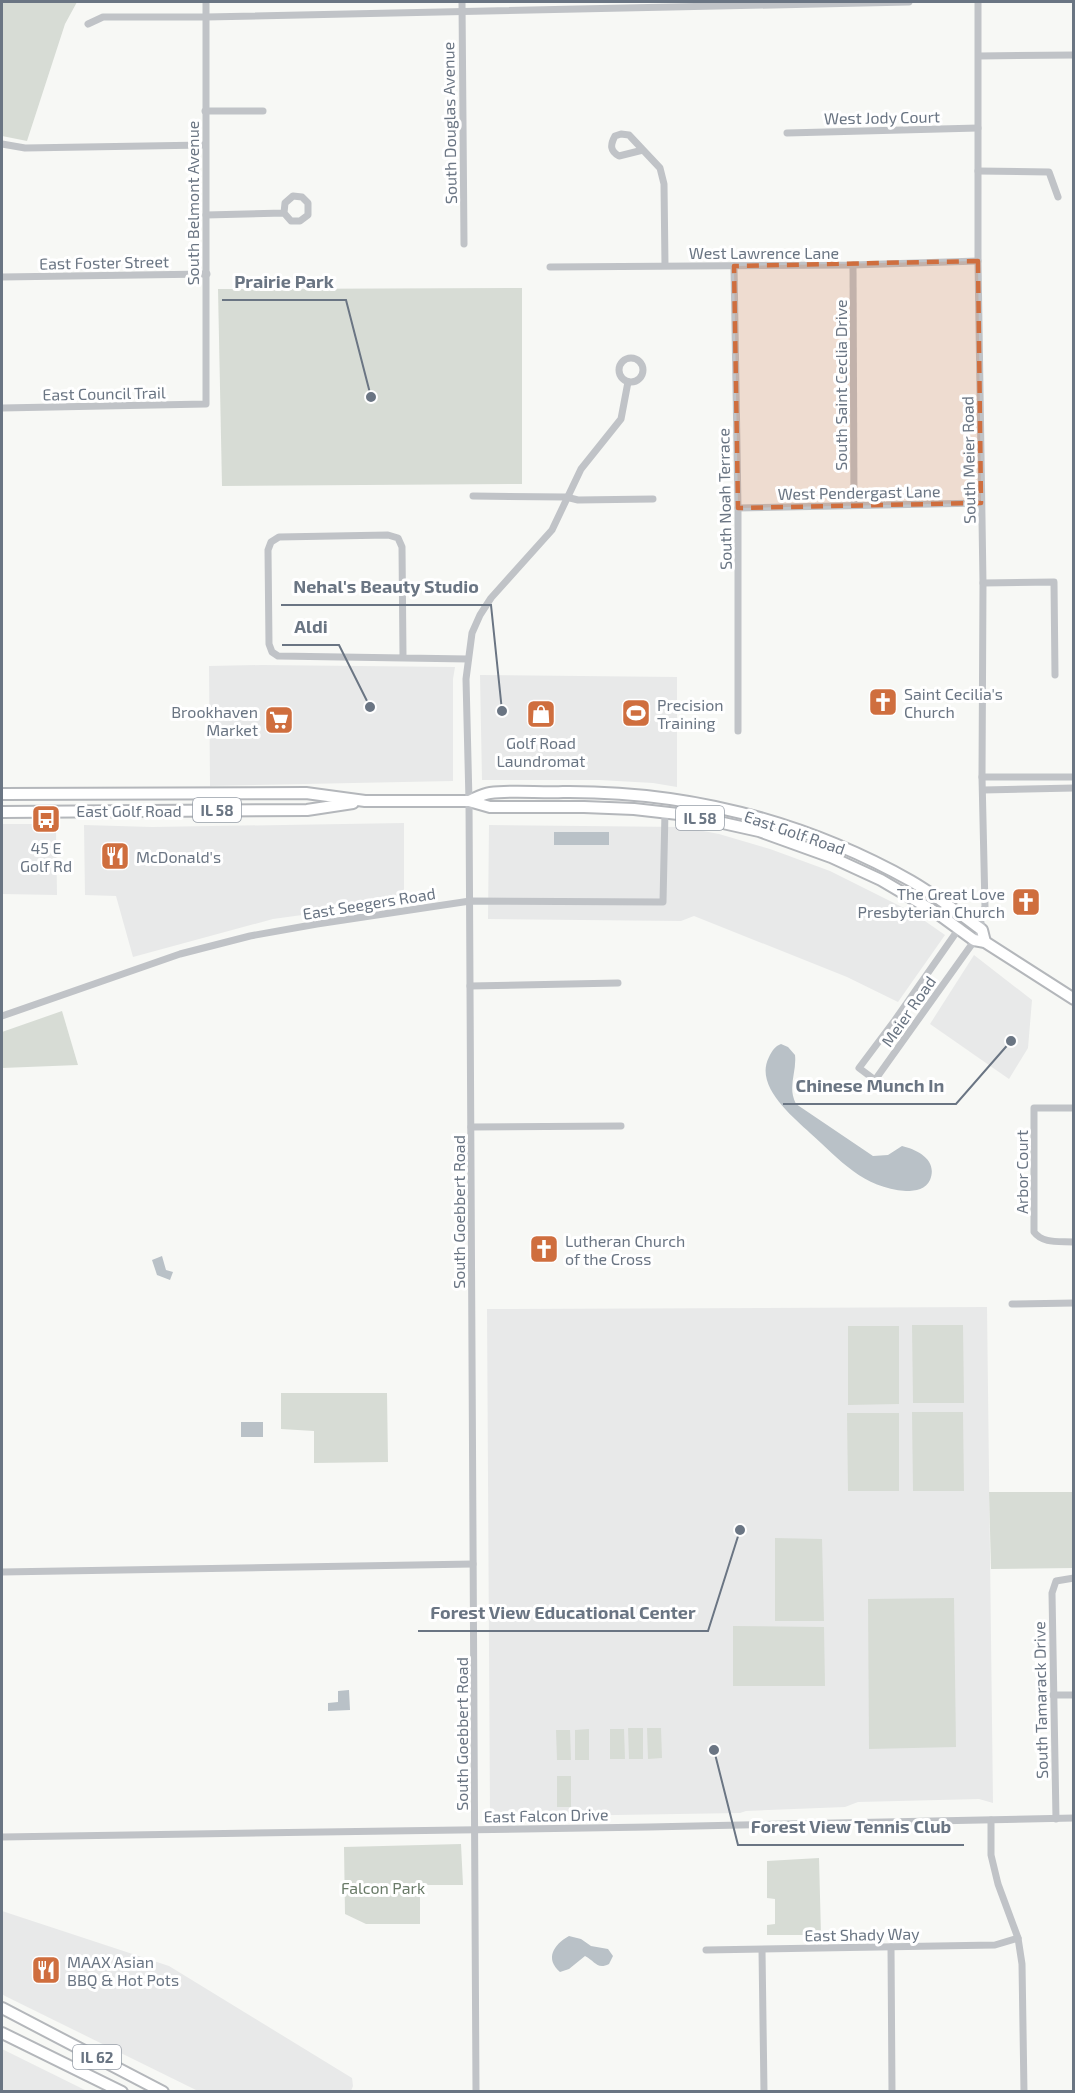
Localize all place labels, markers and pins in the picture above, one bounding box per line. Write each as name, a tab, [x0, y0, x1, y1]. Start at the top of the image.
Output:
callout: Prairie Park	[222, 264, 346, 300]
callout: Nehal's Beauty Studio	[281, 569, 491, 605]
callout: Aldi	[282, 609, 339, 645]
place label: Saint Cecilia's Church	[904, 684, 1003, 721]
church icon: Saint Cecilia's Church	[867, 686, 899, 718]
place label: Precision Training	[657, 695, 724, 732]
sports icon: Precision Training	[620, 697, 652, 729]
shop icon: Golf Road Laundromat	[525, 698, 557, 730]
place label: Brookhaven Market	[171, 702, 258, 739]
supermarket icon: Brookhaven Market	[263, 704, 295, 736]
place label: Golf Road Laundromat	[497, 733, 585, 770]
bus stop icon: 45 E Golf Rd	[30, 803, 62, 835]
place label: 45 E Golf Rd	[20, 838, 72, 875]
restaurant icon: McDonald's	[99, 840, 131, 872]
place label: McDonald's	[136, 847, 221, 866]
place label: The Great Love Presbyterian Church	[858, 884, 1005, 921]
church icon: The Great Love Presbyterian Church	[1010, 886, 1042, 918]
callout: Chinese Munch In	[783, 1068, 956, 1104]
place label: Lutheran Church of the Cross	[565, 1231, 685, 1268]
church icon: Lutheran Church of the Cross	[528, 1233, 560, 1265]
callout: Forest View Educational Center	[418, 1595, 708, 1631]
callout: Forest View Tennis Club	[738, 1809, 964, 1845]
place label: MAAX Asian BBQ & Hot Pots	[67, 1952, 179, 1990]
restaurant icon: MAAX Asian BBQ & Hot Pots	[30, 1954, 62, 1986]

